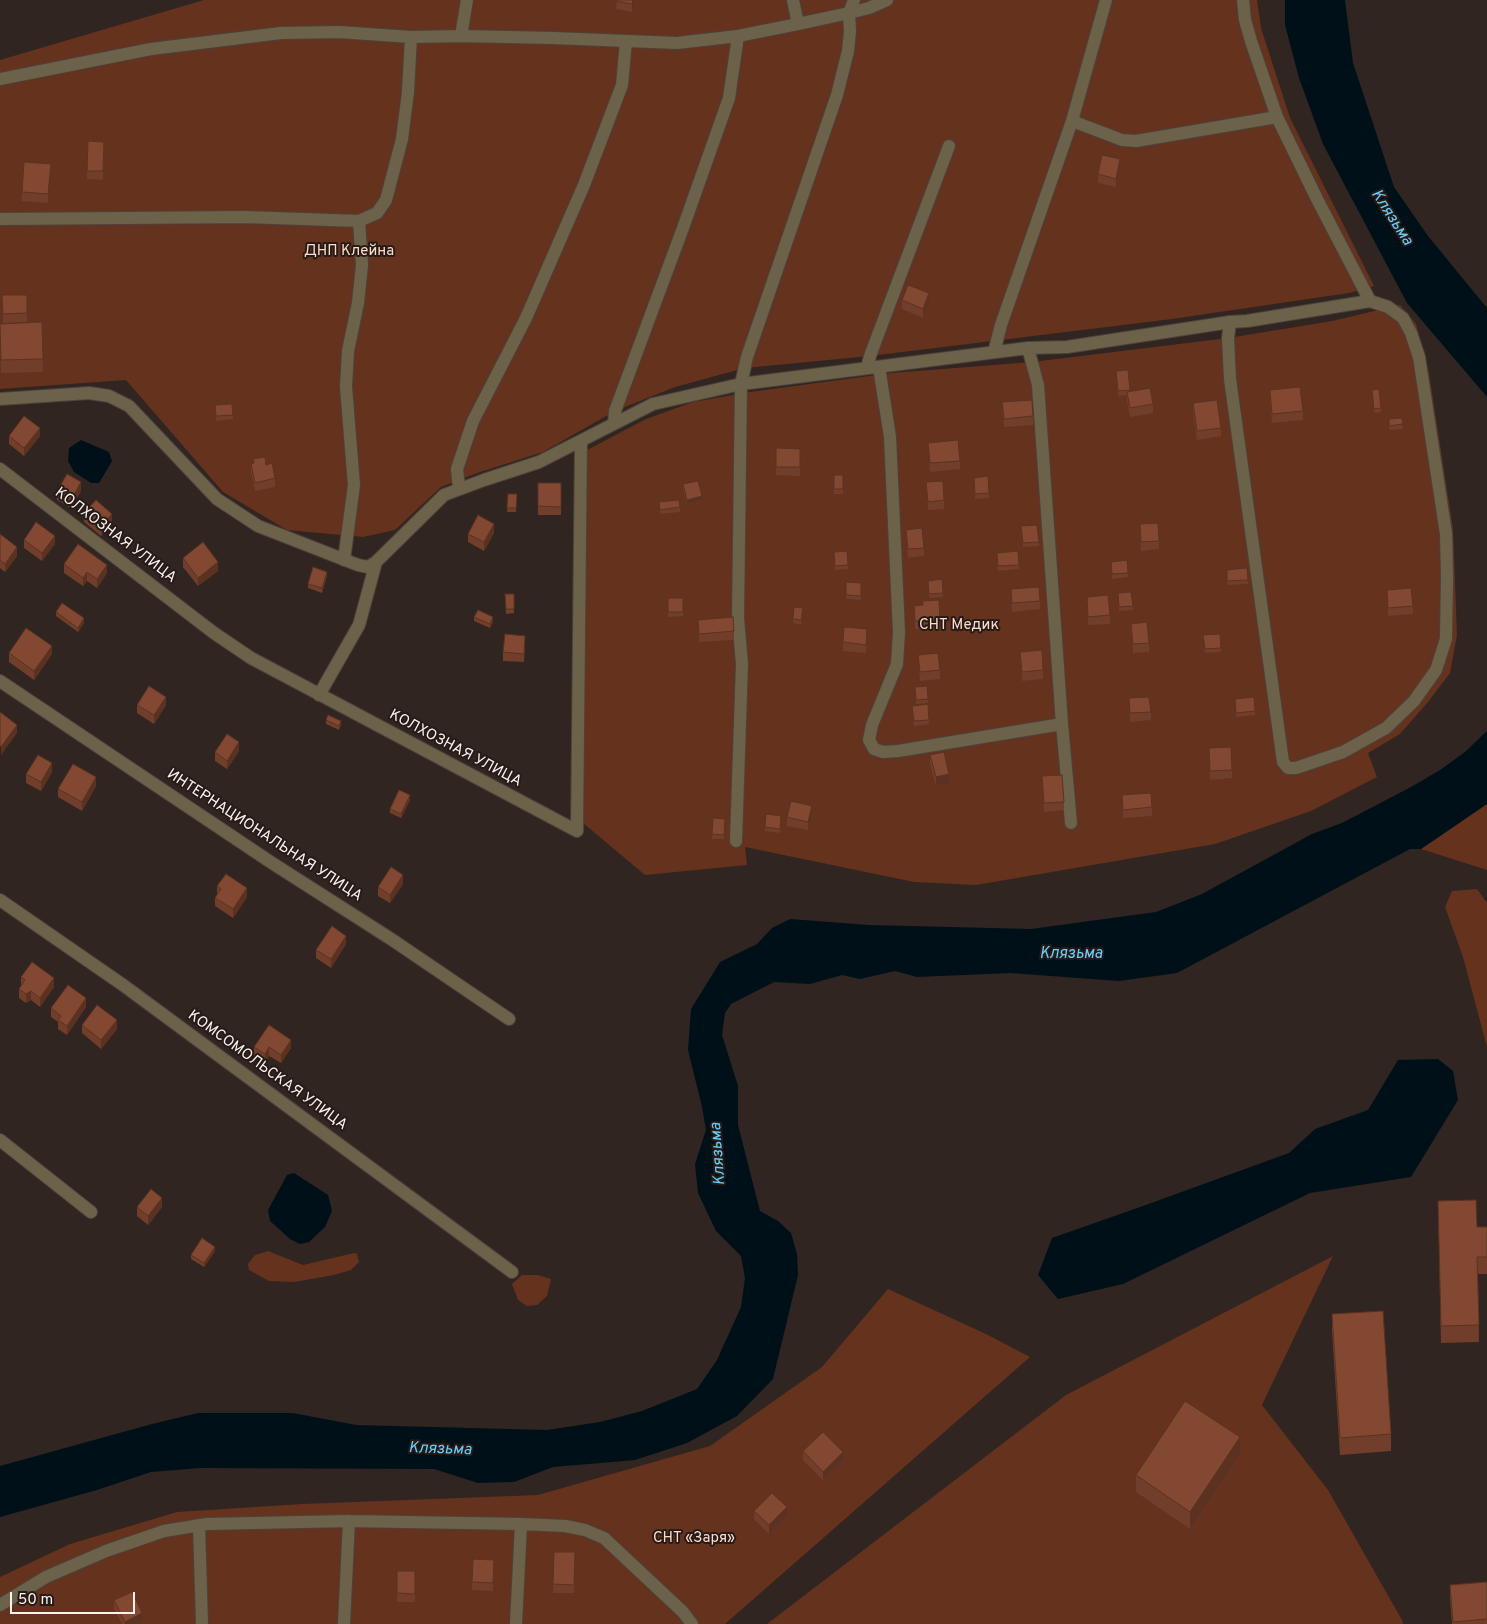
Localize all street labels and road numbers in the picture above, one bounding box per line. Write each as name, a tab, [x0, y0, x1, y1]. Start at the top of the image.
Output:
street label: КОЛХОЗНАЯ УЛИЦА	[51, 484, 179, 588]
street label: КОЛХОЗНАЯ УЛИЦА	[386, 706, 524, 792]
street label: ИНТЕРНАЦИОНАЛЬНАЯ УЛИЦА	[163, 766, 365, 906]
street label: КОМСОМОЛЬСКАЯ УЛИЦА	[184, 1007, 350, 1135]

